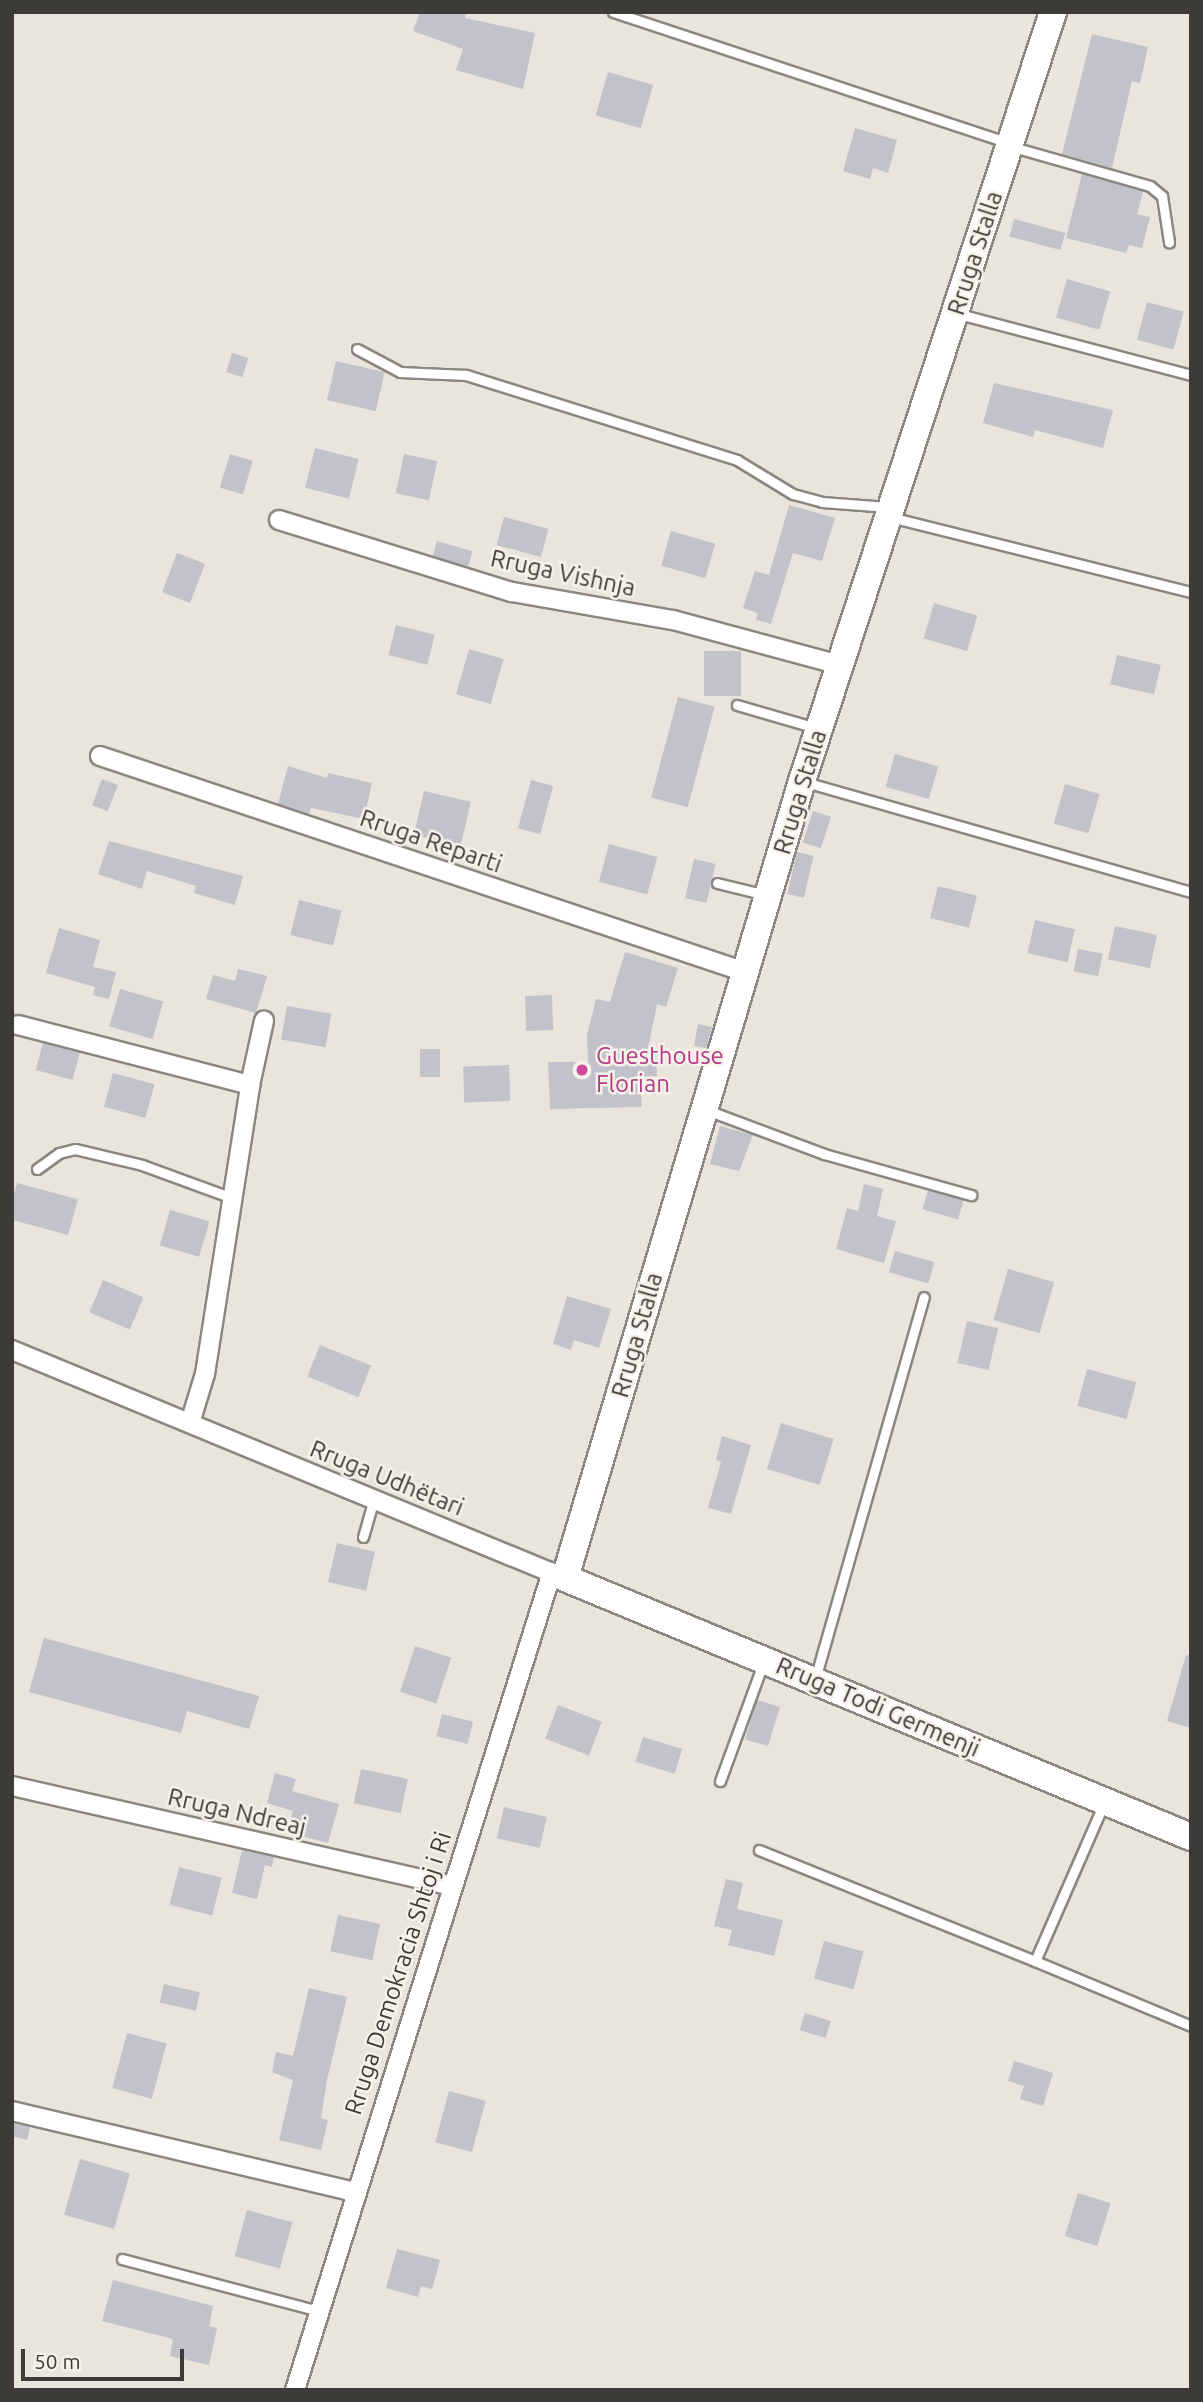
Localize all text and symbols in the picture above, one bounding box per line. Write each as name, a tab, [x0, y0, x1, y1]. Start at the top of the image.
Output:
street label: Rruga Stalla	[941, 187, 1009, 319]
street label: Rruga Vishnja	[488, 544, 638, 602]
street label: Rruga Stalla	[767, 726, 833, 858]
street label: Rruga Reparti	[356, 803, 506, 879]
place label: Guesthouse Florian	[596, 1042, 724, 1098]
marker: Guesthouse Florian	[574, 1062, 590, 1078]
street label: Rruga Stalla	[605, 1269, 669, 1401]
street label: Rruga Udhëtari	[306, 1434, 468, 1522]
street label: Rruga Todi Germenji	[772, 1651, 984, 1763]
street label: Rruga Ndreaj	[165, 1782, 309, 1842]
street label: Rruga Demokracia Shtoj i Ri	[339, 1828, 457, 2118]
scale bar	[24, 2336, 187, 2380]
text: 50 m	[34, 2349, 81, 2373]

